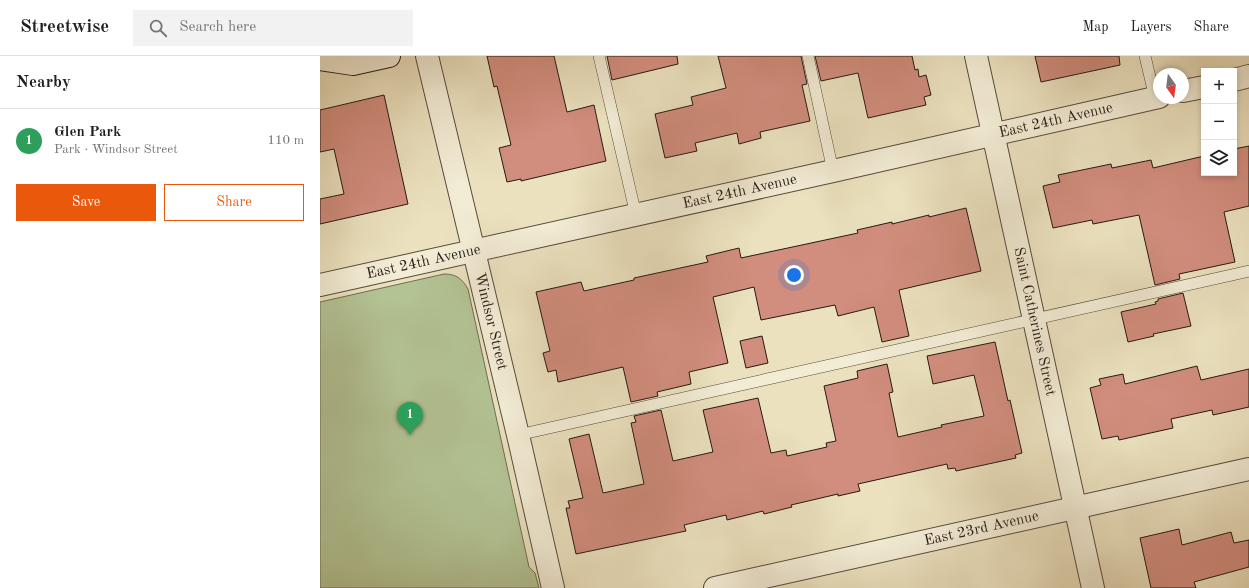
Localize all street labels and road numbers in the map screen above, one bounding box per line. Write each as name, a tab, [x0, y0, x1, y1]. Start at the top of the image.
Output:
street label: East 24th Avenue	[997, 100, 1114, 141]
street label: East 24th Avenue	[681, 172, 798, 212]
street label: East 24th Avenue	[365, 242, 482, 282]
street label: Saint Catherines Street	[1011, 246, 1058, 397]
street label: Windsor Street	[472, 271, 510, 372]
street label: East 23rd Avenue	[923, 509, 1040, 549]

